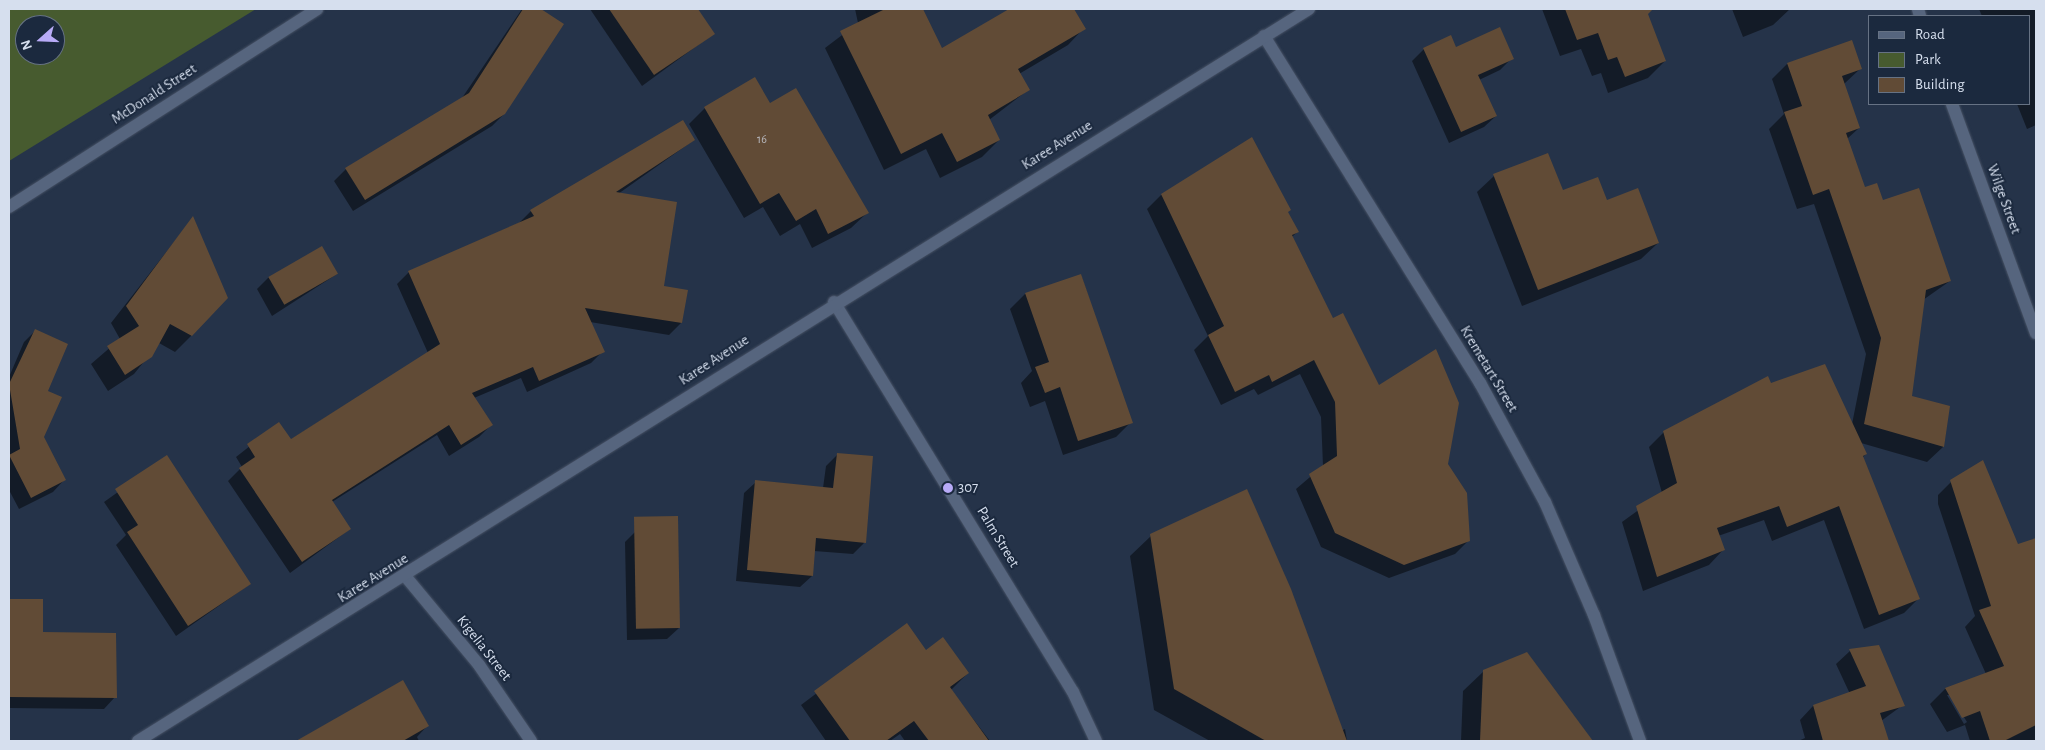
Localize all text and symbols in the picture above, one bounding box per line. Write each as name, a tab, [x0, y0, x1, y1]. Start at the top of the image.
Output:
north arrow	[15, 15, 65, 65]
legend	[1868, 15, 2030, 105]
text: Road	[1915, 27, 1945, 42]
text: N	[19, 38, 35, 52]
text: Park	[1915, 52, 1941, 67]
street label: McDonald Street	[108, 60, 200, 128]
text: Building	[1915, 77, 1965, 92]
street label: Karee Avenue	[1018, 116, 1096, 174]
house number: 16	[757, 133, 767, 147]
street label: Wilge Street	[1983, 162, 2025, 236]
street label: Kremetart Street	[1456, 322, 1522, 416]
street label: Karee Avenue	[676, 331, 752, 389]
place label: 307	[958, 479, 978, 497]
marker: 307	[942, 482, 954, 494]
street label: Palm Street	[973, 503, 1023, 571]
street label: Karee Avenue	[334, 549, 412, 607]
street label: Kigelia Street	[453, 612, 515, 684]

